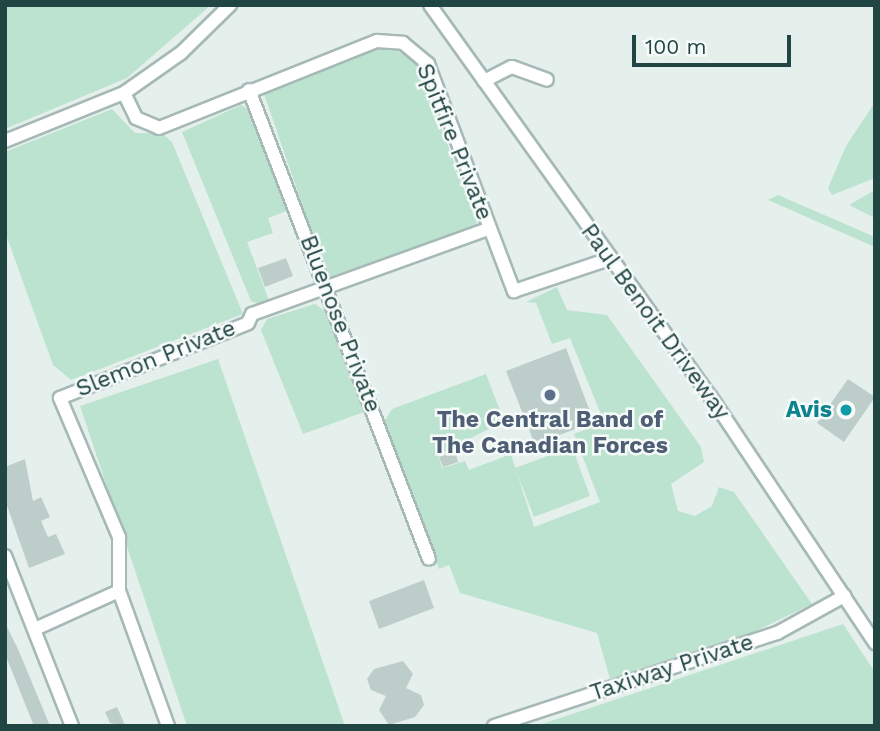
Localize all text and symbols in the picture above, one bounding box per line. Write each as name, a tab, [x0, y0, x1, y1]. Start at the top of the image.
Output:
scale bar	[635, 21, 794, 65]
text: 100 m	[645, 34, 707, 59]
street label: Spitfire Private	[410, 60, 498, 224]
street label: Paul Benoit Driveway	[574, 218, 736, 426]
street label: Bluenose Private	[294, 232, 386, 416]
street label: Slemon Private	[72, 314, 240, 404]
marker: The Central Band of The Canadian Forces	[542, 387, 558, 403]
place label: Avis	[786, 396, 832, 424]
marker: Avis	[838, 402, 854, 418]
place label: The Central Band of The Canadian Forces	[432, 406, 668, 460]
street label: Taxiway Private	[587, 629, 757, 707]

